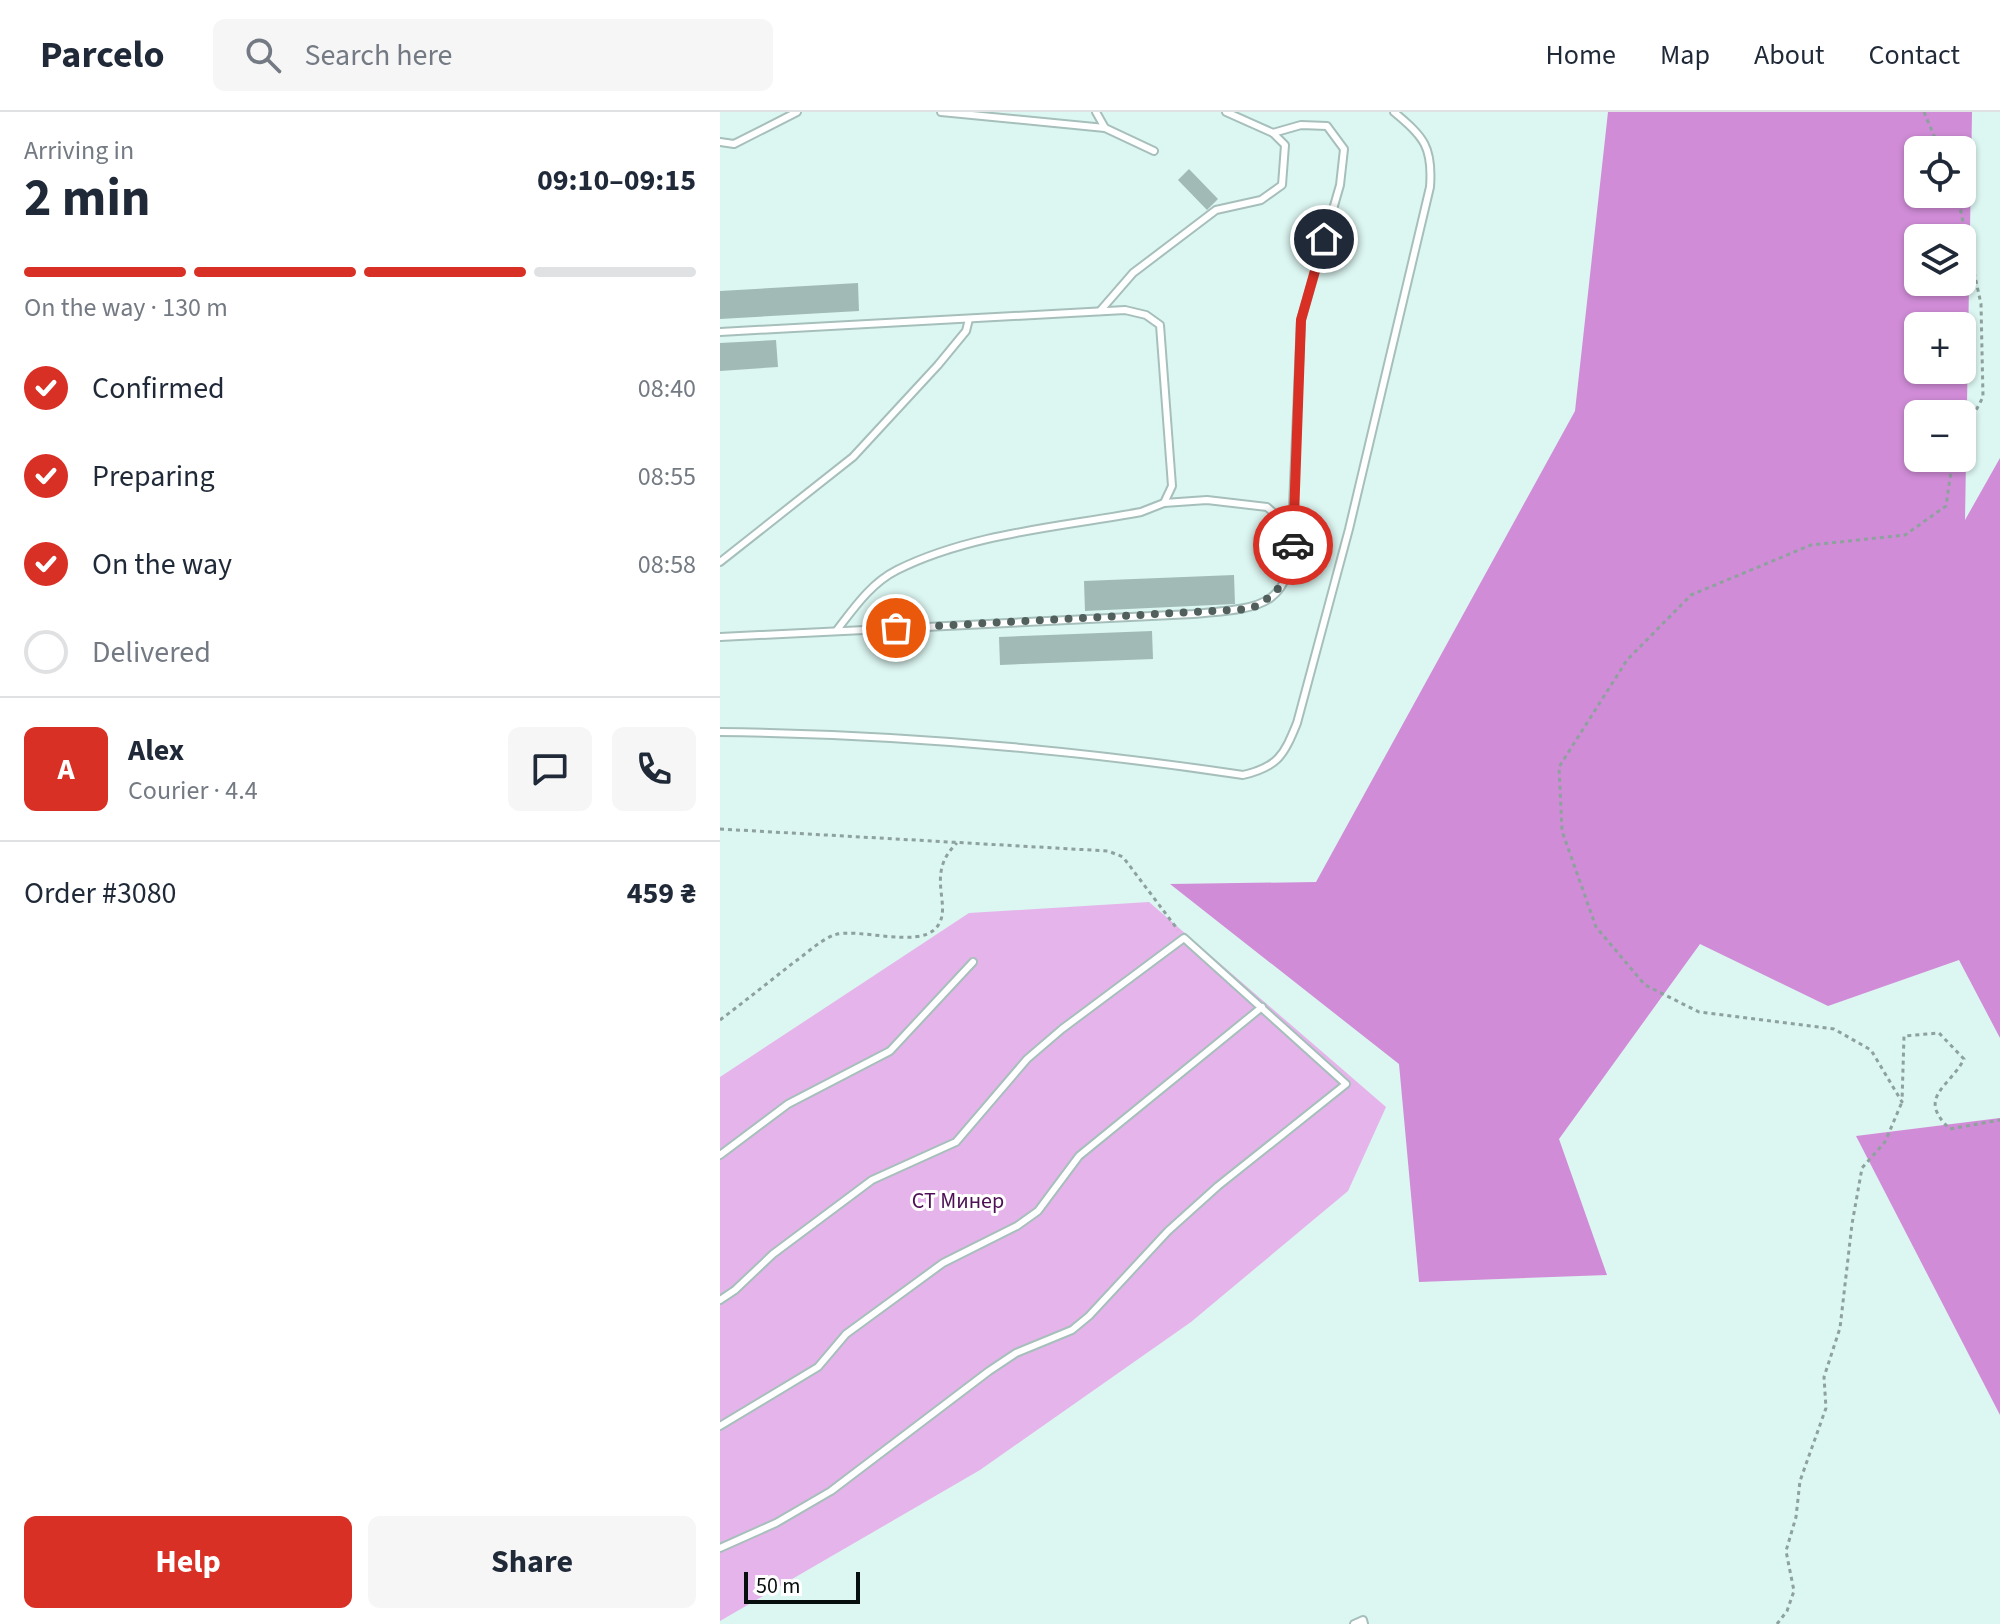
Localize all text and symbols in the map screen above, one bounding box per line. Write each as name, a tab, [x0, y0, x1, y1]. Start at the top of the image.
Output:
search box	[213, 19, 773, 91]
text: Parcelo	[40, 28, 165, 82]
icon: search	[241, 33, 285, 77]
text: Search here	[305, 34, 452, 77]
text: Home	[1545, 35, 1616, 75]
text: Map	[1660, 35, 1710, 75]
text: About	[1754, 35, 1825, 75]
text: Contact	[1869, 35, 1960, 75]
text: Arriving in	[24, 132, 134, 169]
map controls	[1904, 136, 1976, 472]
button: locate	[1904, 136, 1976, 208]
text: 09:10–09:15	[537, 159, 696, 202]
text: 2 min	[24, 162, 151, 236]
pin	[1290, 205, 1358, 273]
icon: home	[1302, 217, 1346, 261]
button: layers	[1904, 224, 1976, 296]
text: On the way · 130 m	[24, 289, 228, 326]
button: +	[1904, 312, 1976, 384]
icon: check	[24, 366, 68, 410]
text: Confirmed	[92, 367, 225, 410]
text: 08:40	[638, 370, 696, 407]
button: −	[1904, 400, 1976, 472]
icon: check	[24, 454, 68, 498]
text: Preparing	[92, 455, 215, 498]
text: 08:55	[638, 458, 696, 495]
courier	[1253, 505, 1333, 585]
icon: car	[1271, 523, 1315, 567]
icon: check	[24, 542, 68, 586]
text: On the way	[92, 543, 232, 586]
text: 08:58	[638, 546, 696, 583]
pin	[862, 594, 930, 662]
icon: bag	[874, 606, 918, 650]
text: Delivered	[92, 631, 211, 674]
button: chat	[508, 727, 592, 811]
button: phone	[612, 727, 696, 811]
text: Alex	[128, 729, 184, 772]
text: A	[57, 748, 75, 791]
text: Courier · 4.4	[128, 772, 258, 809]
text: Order #3080	[24, 872, 177, 915]
text: 459 ₴	[627, 872, 696, 915]
park label: СТ Минер	[912, 1185, 1004, 1217]
button: Help	[24, 1516, 352, 1608]
button: Share	[368, 1516, 696, 1608]
scale bar	[744, 1568, 860, 1604]
text: 50 m	[756, 1570, 801, 1602]

